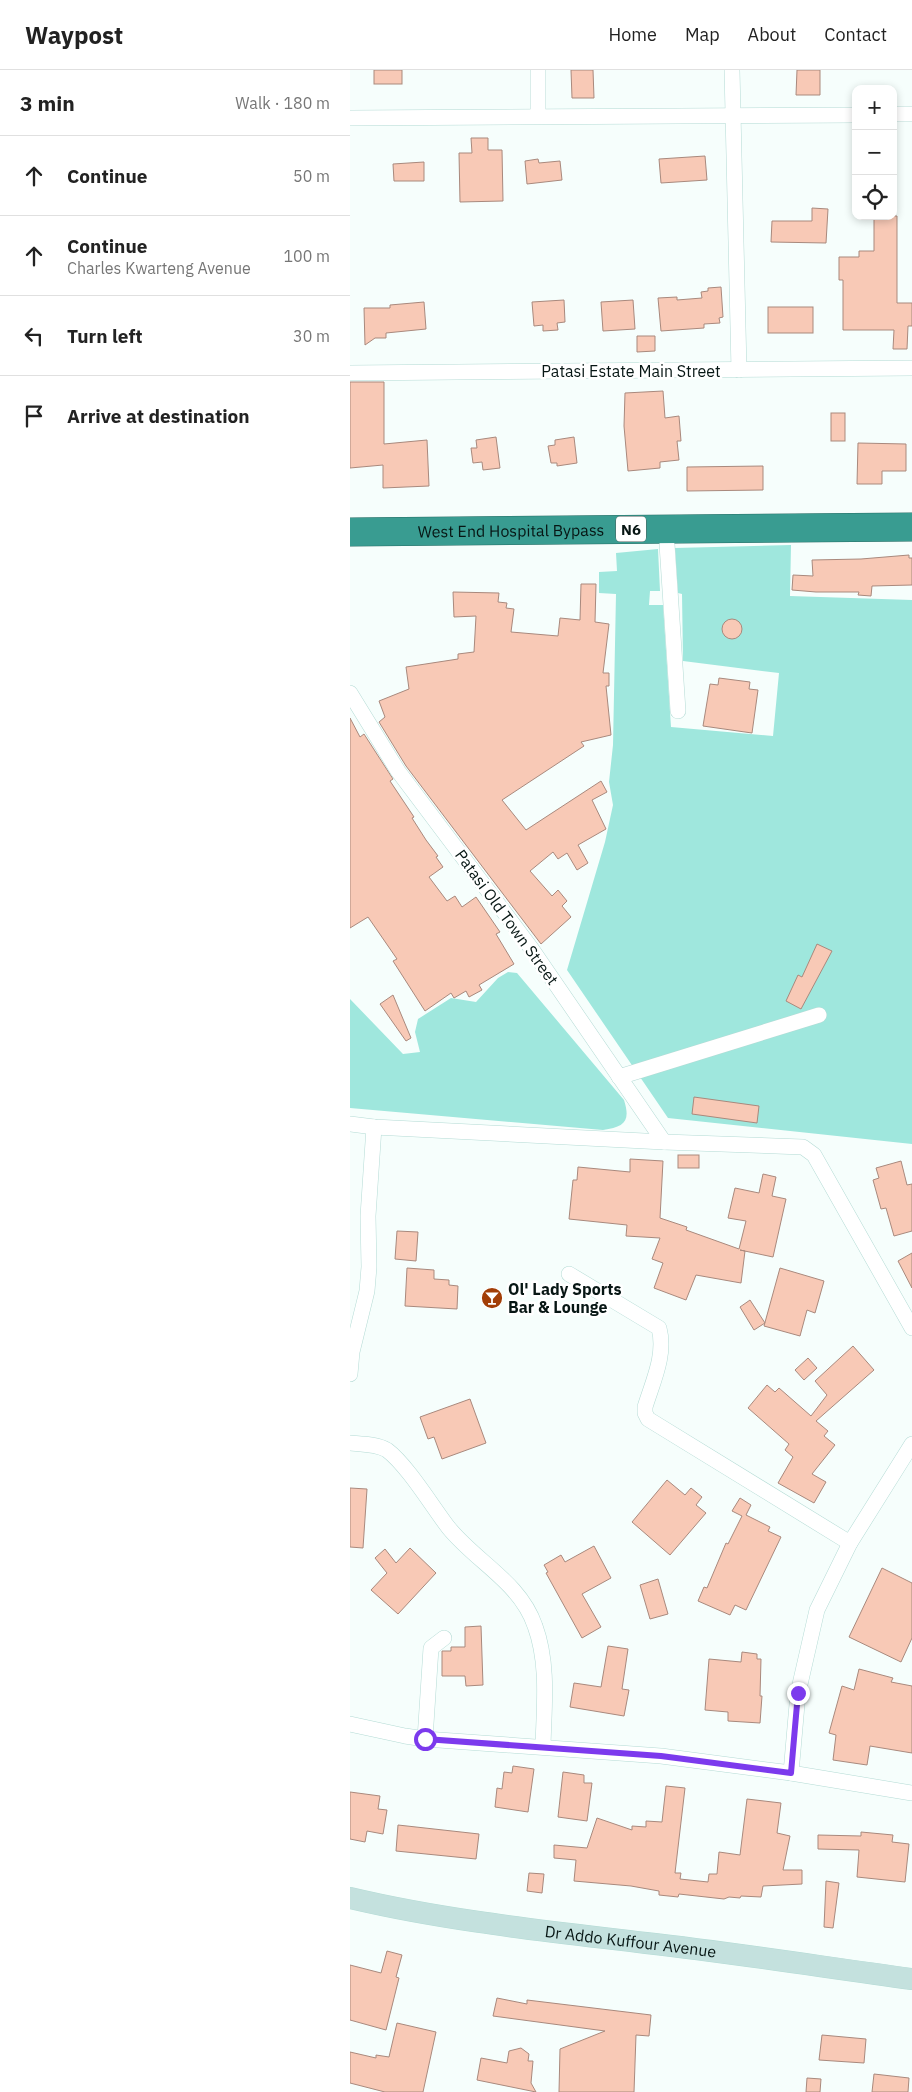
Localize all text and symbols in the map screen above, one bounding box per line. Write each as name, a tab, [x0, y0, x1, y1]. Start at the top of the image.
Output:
text: Waypost	[25, 19, 123, 51]
text: Home	[609, 23, 657, 46]
text: Map	[685, 23, 720, 46]
text: About	[748, 23, 796, 46]
text: Contact	[824, 23, 887, 46]
map controls	[852, 85, 897, 220]
button: +	[852, 85, 897, 130]
text: 3 min	[20, 89, 75, 117]
text: Walk · 180 m	[235, 93, 330, 113]
button: −	[852, 130, 897, 175]
icon: ahead	[20, 162, 48, 190]
text: Continue	[67, 164, 147, 188]
text: 50 m	[293, 166, 330, 186]
button: locate	[852, 175, 897, 220]
text: Continue	[67, 234, 147, 258]
icon: ahead	[20, 242, 48, 270]
text: 100 m	[283, 246, 330, 266]
text: Charles Kwarteng Avenue	[67, 258, 251, 278]
icon: left	[20, 322, 48, 350]
text: Turn left	[67, 324, 143, 348]
text: 30 m	[293, 326, 330, 346]
street label: Patasi Estate Main Street	[541, 361, 721, 381]
icon: arrive	[20, 402, 48, 430]
text: Arrive at destination	[67, 404, 250, 428]
road number: N6	[616, 516, 646, 542]
street label: West End Hospital Bypass	[418, 520, 604, 541]
street label: Patasi Old Town Street	[451, 845, 563, 989]
place label: Ol' Lady Sports Bar & Lounge	[508, 1279, 622, 1317]
bar icon: Ol' Lady Sports Bar & Lounge	[480, 1286, 504, 1310]
route end	[787, 1682, 810, 1705]
route start	[414, 1728, 437, 1751]
street label: Dr Addo Kuffour Avenue	[544, 1921, 718, 1962]

